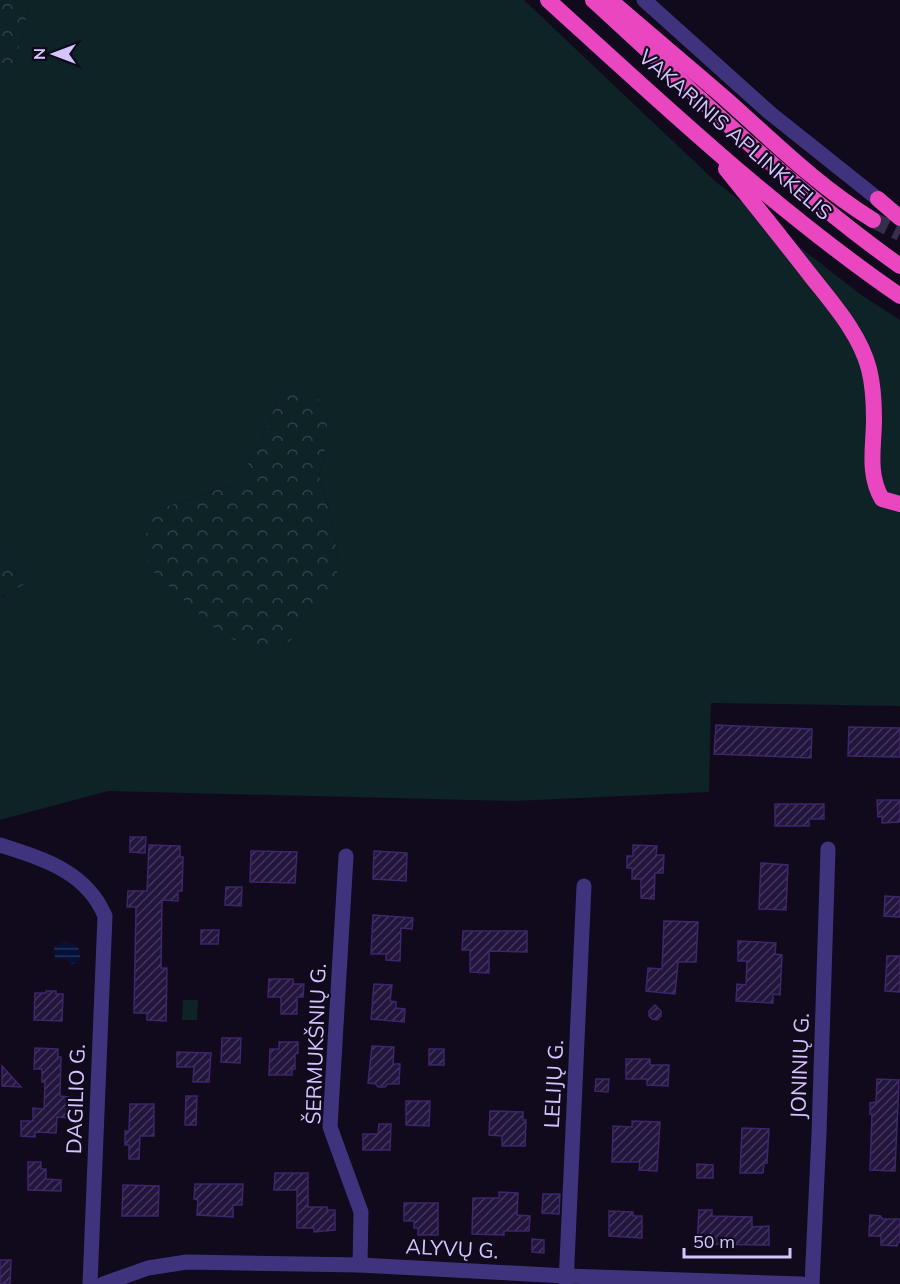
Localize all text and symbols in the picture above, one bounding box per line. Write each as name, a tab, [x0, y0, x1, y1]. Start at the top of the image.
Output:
north arrow	[24, 24, 84, 84]
street label: VAKARINIS APLINKKELIS	[634, 43, 838, 225]
text: N	[29, 48, 49, 60]
street label: ŠERMUKŠNIŲ G.	[299, 963, 331, 1125]
street label: JONINIŲ G.	[784, 1012, 814, 1120]
street label: LELIJŲ G.	[538, 1039, 568, 1129]
street label: DAGILIO G.	[60, 1043, 90, 1154]
scale bar	[684, 1221, 790, 1259]
text: 50 m	[693, 1230, 735, 1253]
street label: ALYVŲ G.	[405, 1233, 499, 1263]

